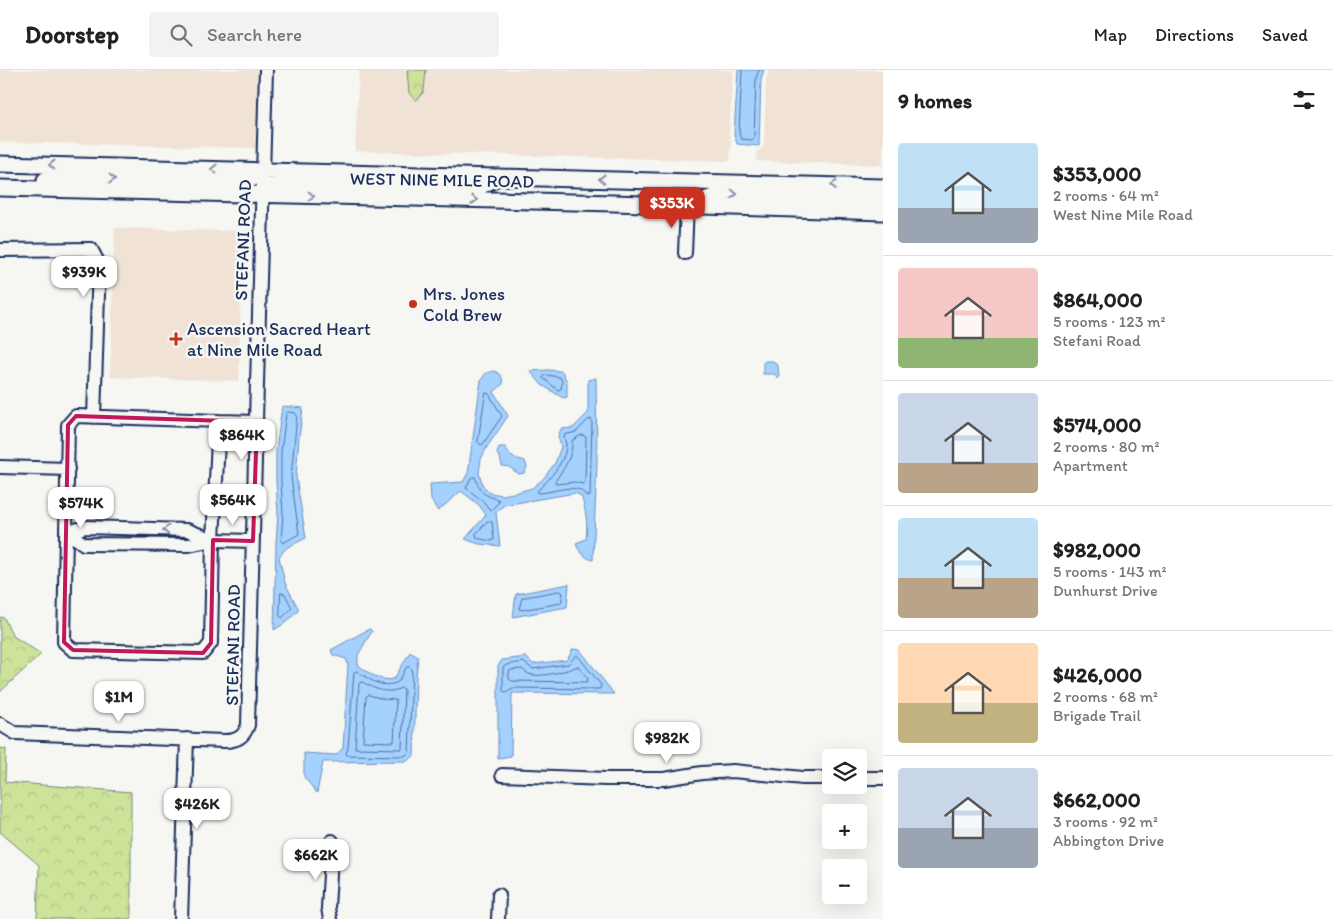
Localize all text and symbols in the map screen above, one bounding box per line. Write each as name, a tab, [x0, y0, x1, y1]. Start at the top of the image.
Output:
search box	[149, 12, 499, 57]
text: Doorstep	[25, 20, 119, 49]
icon: search	[167, 21, 195, 49]
text: Search here	[207, 23, 302, 46]
text: Map	[1094, 24, 1127, 46]
text: Directions	[1155, 24, 1234, 46]
text: Saved	[1262, 24, 1308, 46]
icon: filters	[1290, 86, 1318, 114]
text: 9 homes	[898, 88, 972, 113]
one-way arrow	[48, 160, 56, 170]
text: $353,000	[1053, 161, 1141, 186]
icon: home	[938, 163, 998, 223]
one-way arrow	[210, 164, 218, 174]
street label: WEST NINE MILE ROAD	[350, 167, 534, 193]
one-way arrow	[108, 174, 116, 184]
one-way arrow	[598, 174, 606, 184]
street label: STEFANI ROAD	[230, 179, 256, 301]
one-way arrow	[830, 180, 838, 190]
pin: $353K	[637, 186, 707, 229]
text: 2 rooms · 64 m²	[1053, 186, 1159, 205]
one-way arrow	[730, 189, 738, 200]
one-way arrow	[308, 190, 316, 201]
text: $353K	[650, 193, 694, 212]
one-way arrow	[470, 195, 478, 205]
text: West Nine Mile Road	[1053, 205, 1193, 224]
pin: $939K	[49, 256, 119, 298]
text: $939K	[62, 262, 106, 281]
place label: Mrs. Jones Cold Brew	[423, 283, 505, 326]
text: $864,000	[1053, 287, 1143, 312]
icon: home	[938, 288, 998, 348]
marker: Mrs. Jones Cold Brew	[407, 298, 419, 310]
text: 5 rooms · 123 m²	[1053, 312, 1165, 331]
place label: Ascension Sacred Heart at Nine Mile Road	[187, 318, 371, 361]
text: Stefani Road	[1053, 331, 1141, 350]
marker: Ascension Sacred Heart at Nine Mile Road	[169, 332, 183, 346]
text: $574,000	[1053, 412, 1142, 437]
icon: home	[938, 413, 998, 473]
pin: $864K	[207, 418, 277, 461]
text: $864K	[219, 425, 265, 444]
text: 2 rooms · 80 m²	[1053, 437, 1159, 456]
text: Apartment	[1053, 456, 1128, 475]
pin: $564K	[198, 484, 268, 526]
pin: $574K	[46, 486, 116, 529]
text: $564K	[211, 490, 255, 509]
text: $574K	[59, 493, 103, 512]
one-way arrow	[162, 525, 170, 535]
text: $982,000	[1053, 537, 1141, 562]
icon: home	[938, 538, 998, 598]
text: 5 rooms · 143 m²	[1053, 562, 1167, 581]
text: Dunhurst Drive	[1053, 581, 1158, 600]
street label: STEFANI ROAD	[221, 584, 245, 706]
text: $426,000	[1053, 662, 1142, 687]
icon: home	[938, 663, 998, 723]
pin: $1M	[95, 680, 143, 723]
text: $1M	[105, 687, 133, 706]
text: 2 rooms · 68 m²	[1053, 687, 1158, 706]
text: Brigade Trail	[1053, 706, 1141, 725]
pin: $982K	[632, 722, 702, 764]
text: $982K	[645, 728, 689, 747]
map controls	[822, 749, 867, 904]
button: layers	[822, 749, 867, 794]
text: $662,000	[1053, 787, 1141, 812]
pin: $426K	[162, 788, 232, 830]
icon: home	[938, 788, 998, 848]
text: $426K	[175, 794, 219, 813]
button: +	[822, 804, 867, 849]
text: 3 rooms · 92 m²	[1053, 812, 1158, 831]
text: Abbington Drive	[1053, 831, 1164, 850]
pin: $662K	[281, 838, 351, 881]
text: $662K	[294, 845, 338, 864]
button: −	[822, 859, 867, 904]

